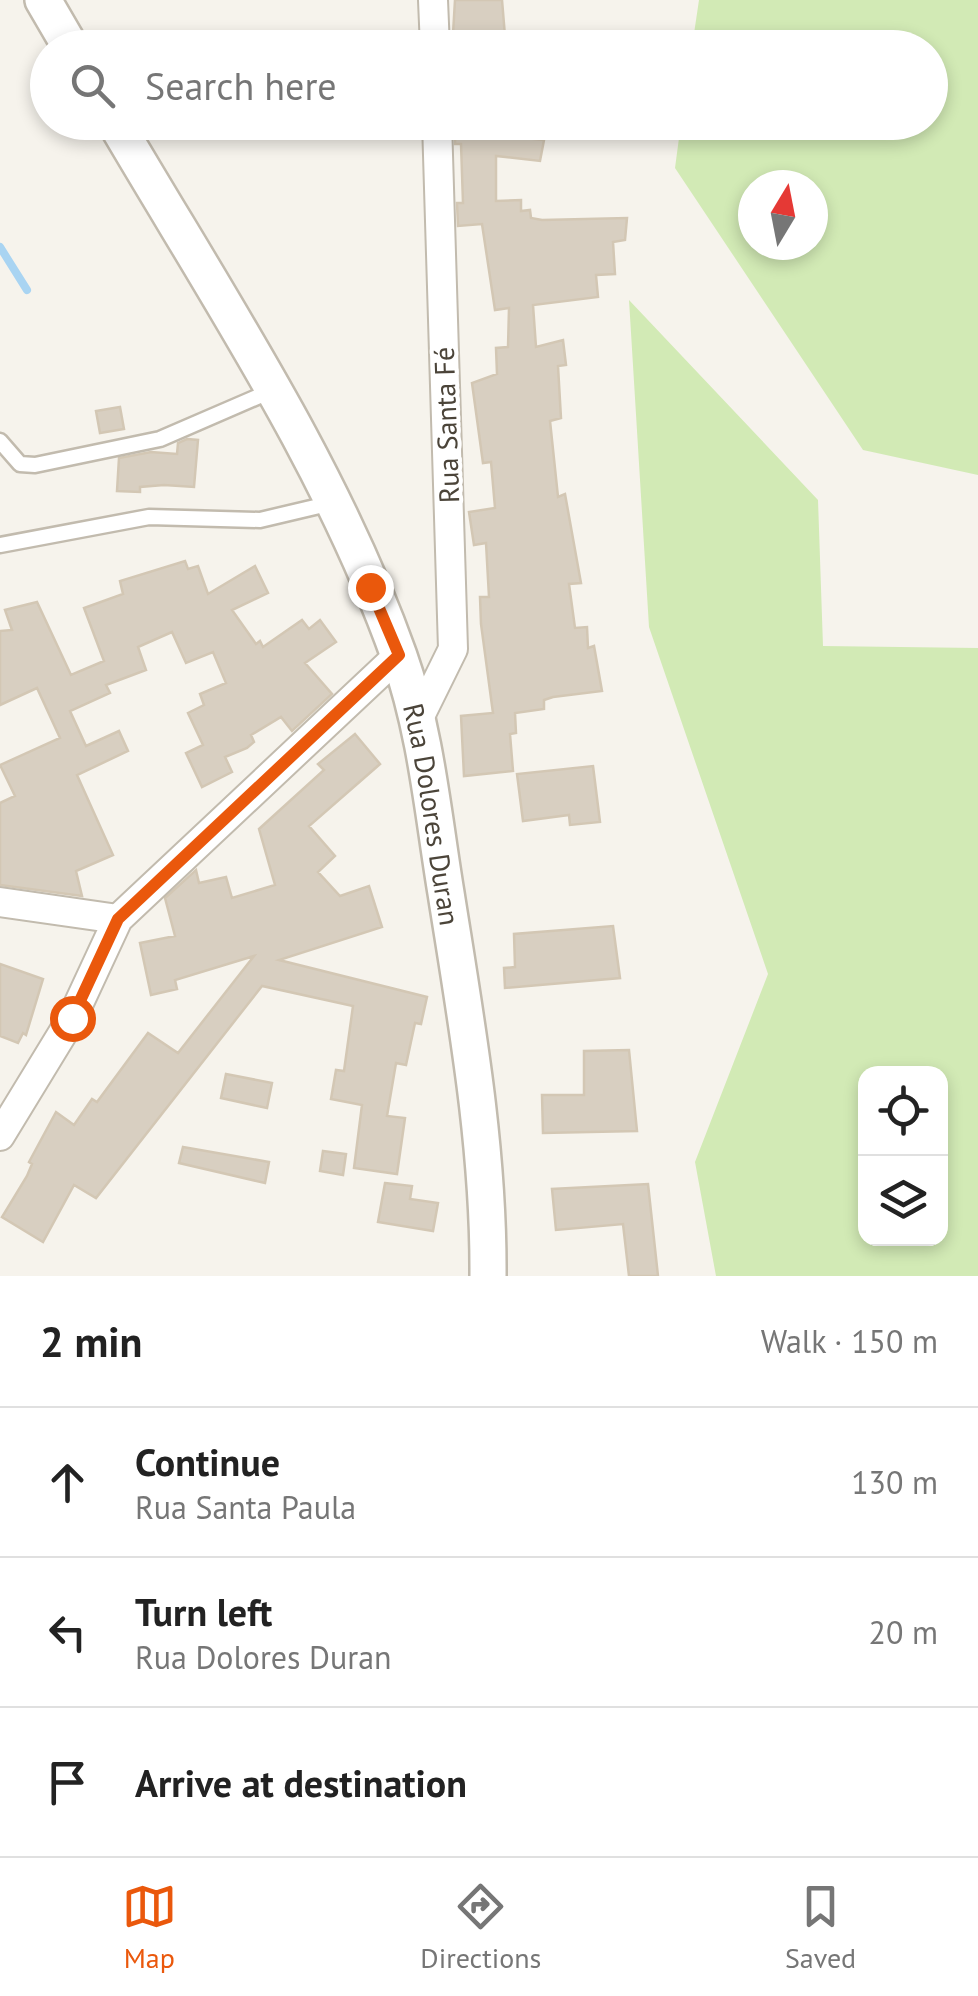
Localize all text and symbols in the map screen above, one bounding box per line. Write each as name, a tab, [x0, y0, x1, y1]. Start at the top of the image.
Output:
search box	[30, 30, 948, 140]
icon: search	[65, 58, 120, 113]
text: Search here	[145, 61, 337, 110]
north arrow	[738, 170, 828, 260]
street label: Rua Santa Fé	[425, 346, 467, 504]
route end	[348, 565, 394, 611]
street label: Rua Dolores Duran	[395, 699, 469, 928]
route start	[50, 996, 96, 1042]
map controls	[858, 1066, 948, 1246]
button: locate	[858, 1066, 948, 1156]
button: layers	[858, 1156, 948, 1246]
text: 2 min	[40, 1314, 142, 1369]
text: Walk · 150 m	[761, 1320, 938, 1362]
text: Continue	[135, 1437, 280, 1486]
icon: ahead	[40, 1455, 95, 1510]
text: 130 m	[851, 1461, 938, 1503]
text: Rua Santa Paula	[135, 1486, 356, 1528]
text: Turn left	[135, 1587, 272, 1636]
icon: left	[40, 1605, 95, 1660]
text: 20 m	[869, 1611, 938, 1653]
text: Rua Dolores Duran	[135, 1636, 392, 1678]
icon: arrive	[40, 1755, 95, 1810]
text: Arrive at destination	[135, 1758, 467, 1807]
tab: Map	[122, 1879, 177, 1976]
tab: Directions	[420, 1879, 541, 1976]
tab: Saved	[785, 1879, 856, 1976]

